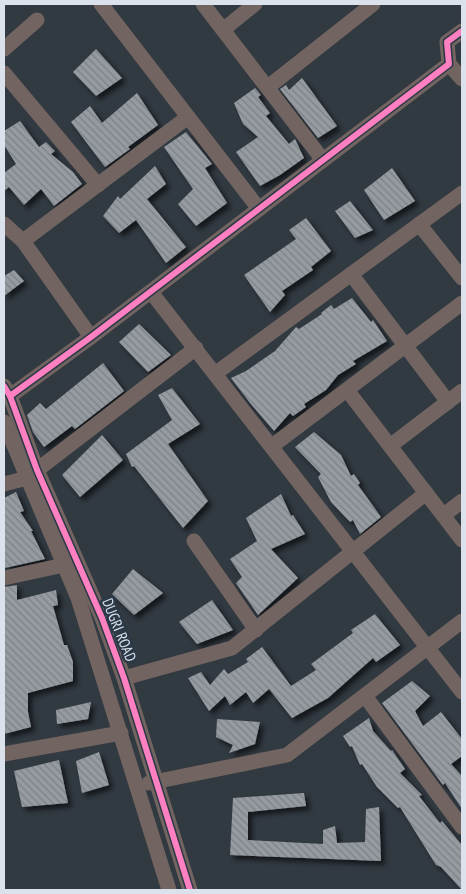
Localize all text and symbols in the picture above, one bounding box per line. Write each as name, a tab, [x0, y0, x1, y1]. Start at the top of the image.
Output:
street label: DUGRI ROAD	[98, 595, 141, 664]

